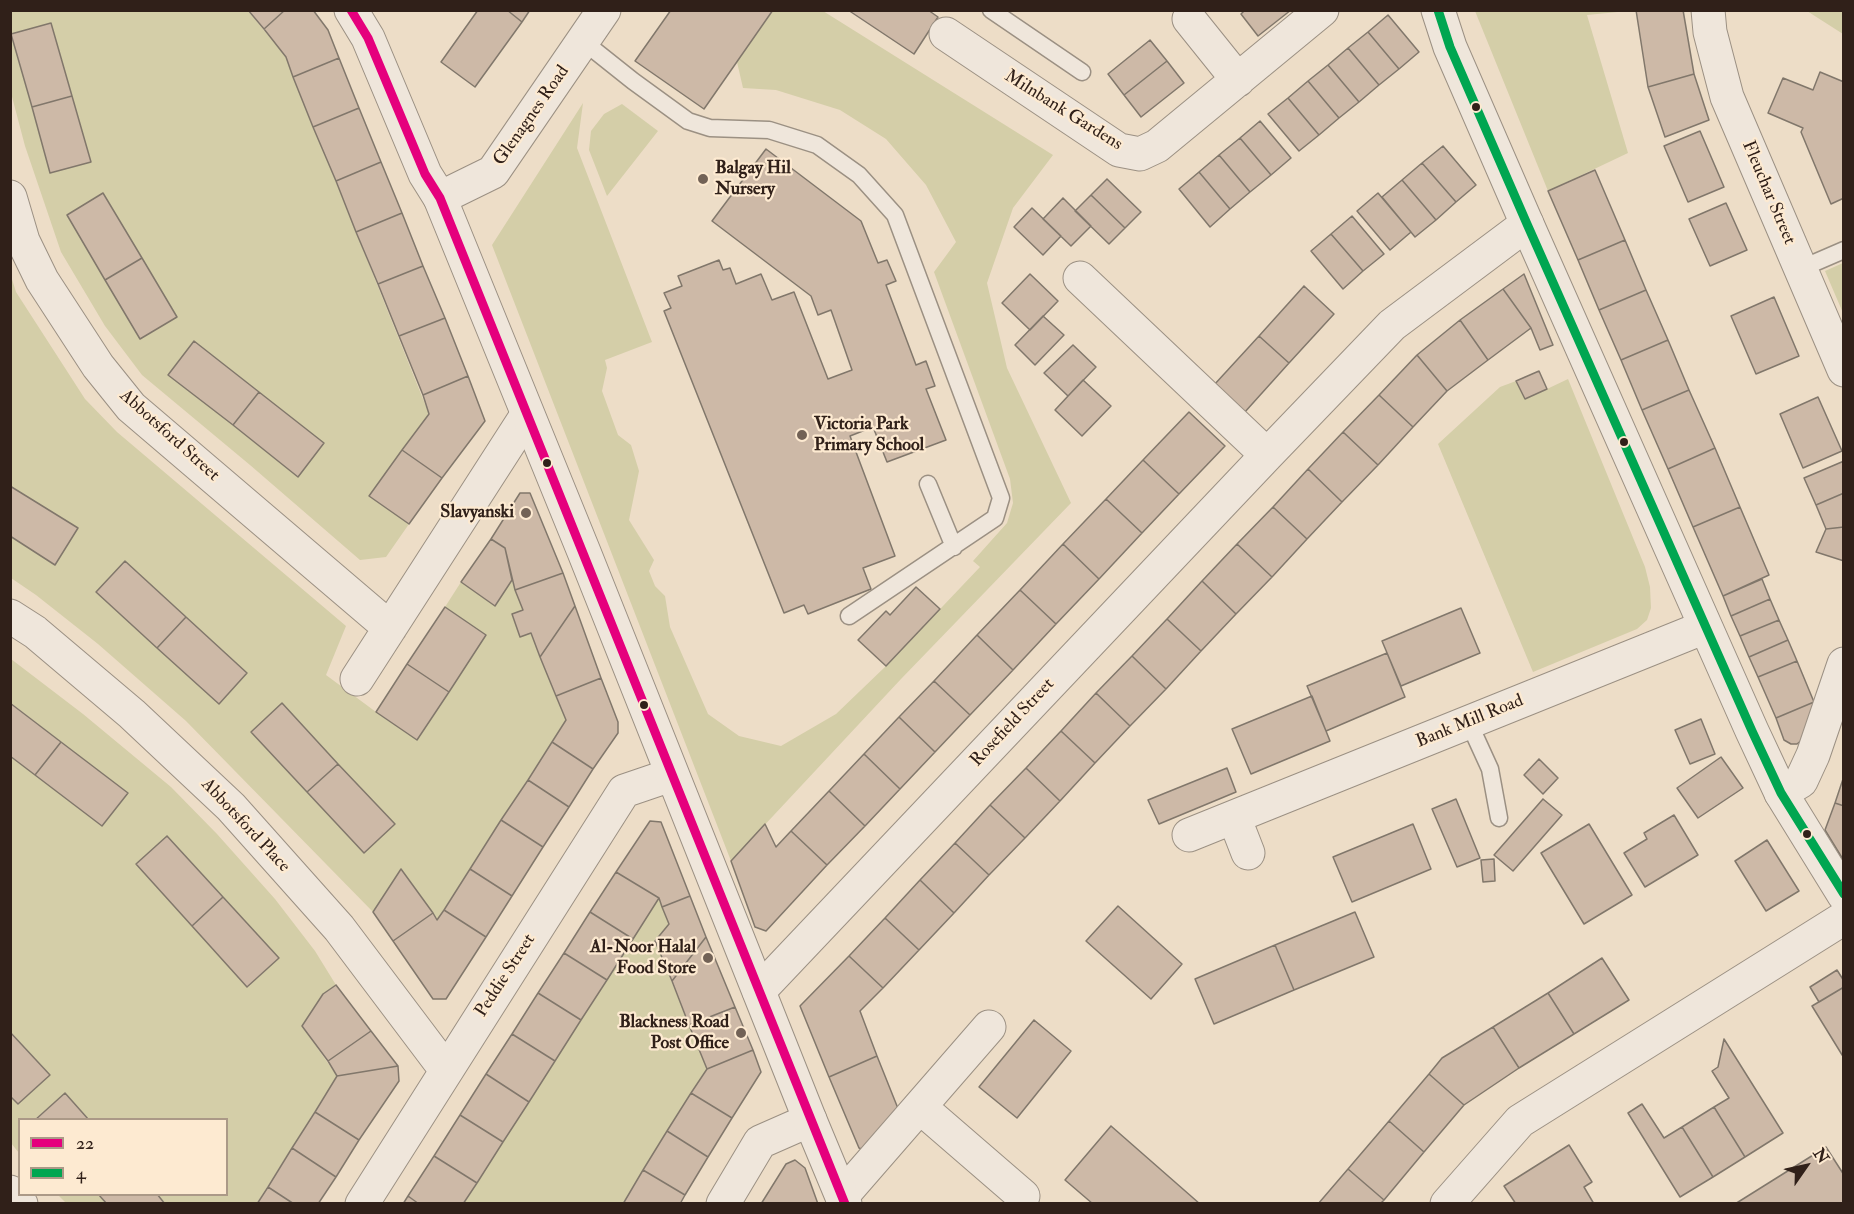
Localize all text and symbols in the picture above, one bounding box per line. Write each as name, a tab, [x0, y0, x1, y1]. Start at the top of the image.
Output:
street label: Glenagnes Road	[490, 62, 574, 170]
street label: Milnbank Gardens	[1000, 66, 1126, 156]
unlabelled marker	[1470, 101, 1482, 113]
street label: Fleuchar Street	[1736, 138, 1800, 248]
place label: Balgay Hil Nursery	[715, 158, 791, 201]
marker: Balgay Hil Nursery	[696, 172, 710, 186]
street label: Abbotsford Street	[115, 386, 223, 486]
place label: Victoria Park Primary School	[814, 414, 924, 456]
marker: Victoria Park Primary School	[795, 428, 809, 442]
unlabelled marker	[1618, 436, 1630, 448]
unlabelled marker	[541, 457, 553, 469]
place label: Slavyanski	[440, 502, 514, 524]
marker: Slavyanski	[519, 506, 533, 520]
street label: Rosefield Street	[967, 674, 1059, 772]
street label: Bank Mill Road	[1413, 691, 1527, 753]
unlabelled marker	[638, 699, 650, 711]
street label: Abbotsford Place	[196, 774, 294, 878]
unlabelled marker	[1801, 828, 1813, 840]
street label: Peddie Street	[471, 930, 541, 1022]
place label: Al-Noor Halal Food Store	[590, 937, 696, 980]
marker: Al-Noor Halal Food Store	[701, 951, 715, 965]
place label: Blackness Road Post Office	[619, 1012, 729, 1054]
marker: Blackness Road Post Office	[734, 1026, 748, 1040]
legend	[18, 1118, 228, 1196]
text: 22	[76, 1132, 94, 1155]
north arrow	[1776, 1136, 1836, 1196]
text: N	[1809, 1144, 1833, 1167]
text: 4	[76, 1162, 86, 1185]

